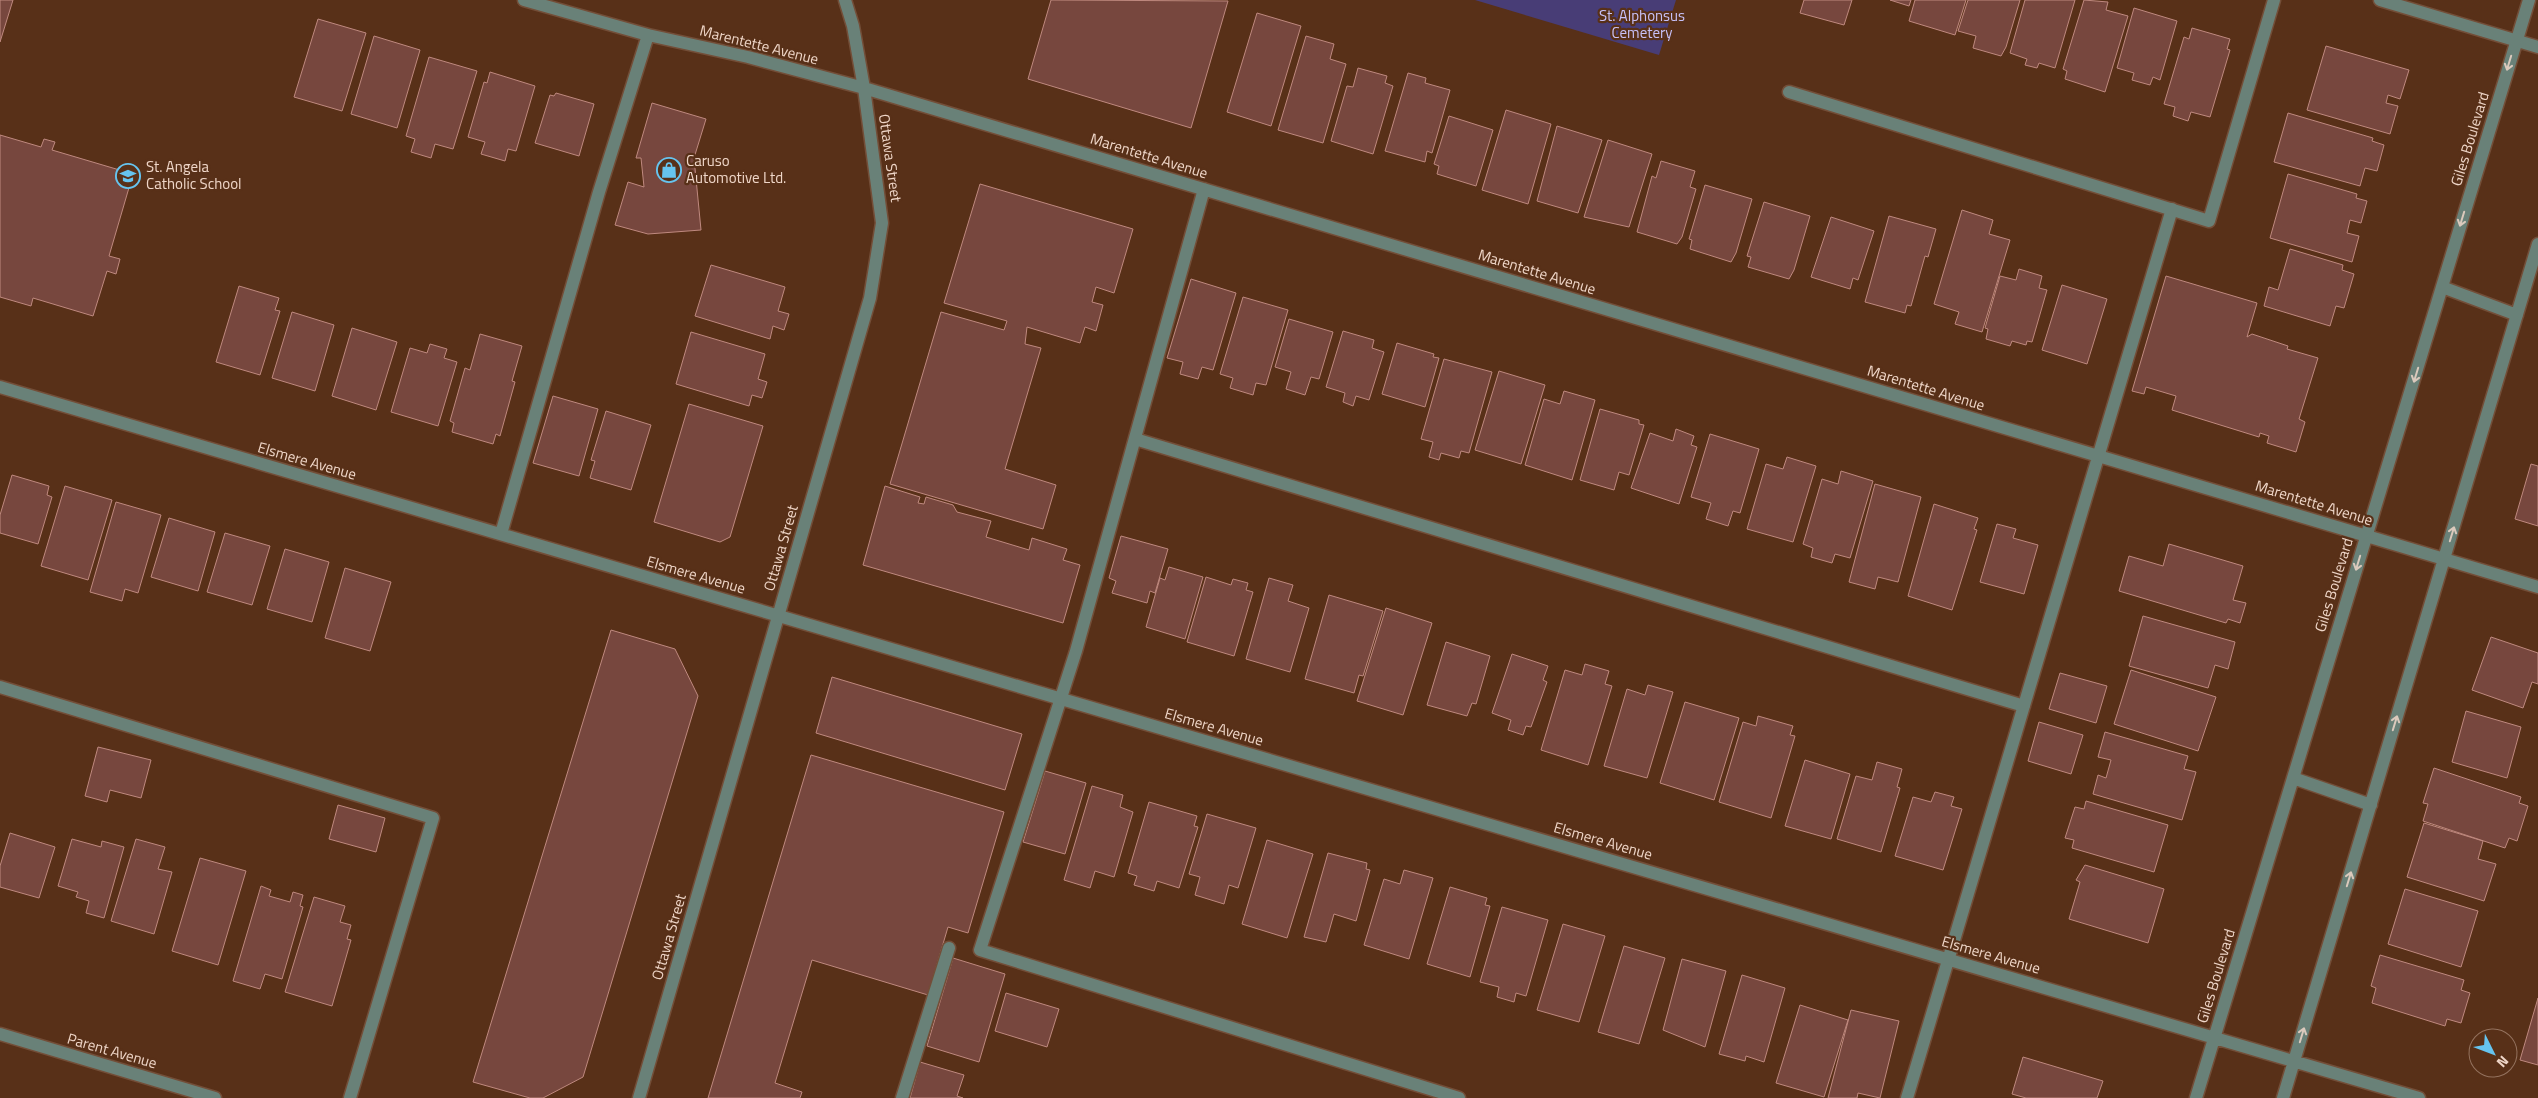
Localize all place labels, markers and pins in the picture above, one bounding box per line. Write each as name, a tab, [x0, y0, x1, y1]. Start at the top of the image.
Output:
place label: Caruso Automotive Ltd.	[686, 149, 786, 189]
place label: St. Angela Catholic School	[146, 155, 242, 195]
shop icon: Caruso Automotive Ltd.	[656, 157, 682, 183]
school or university icon: St. Angela Catholic School	[115, 163, 141, 189]

